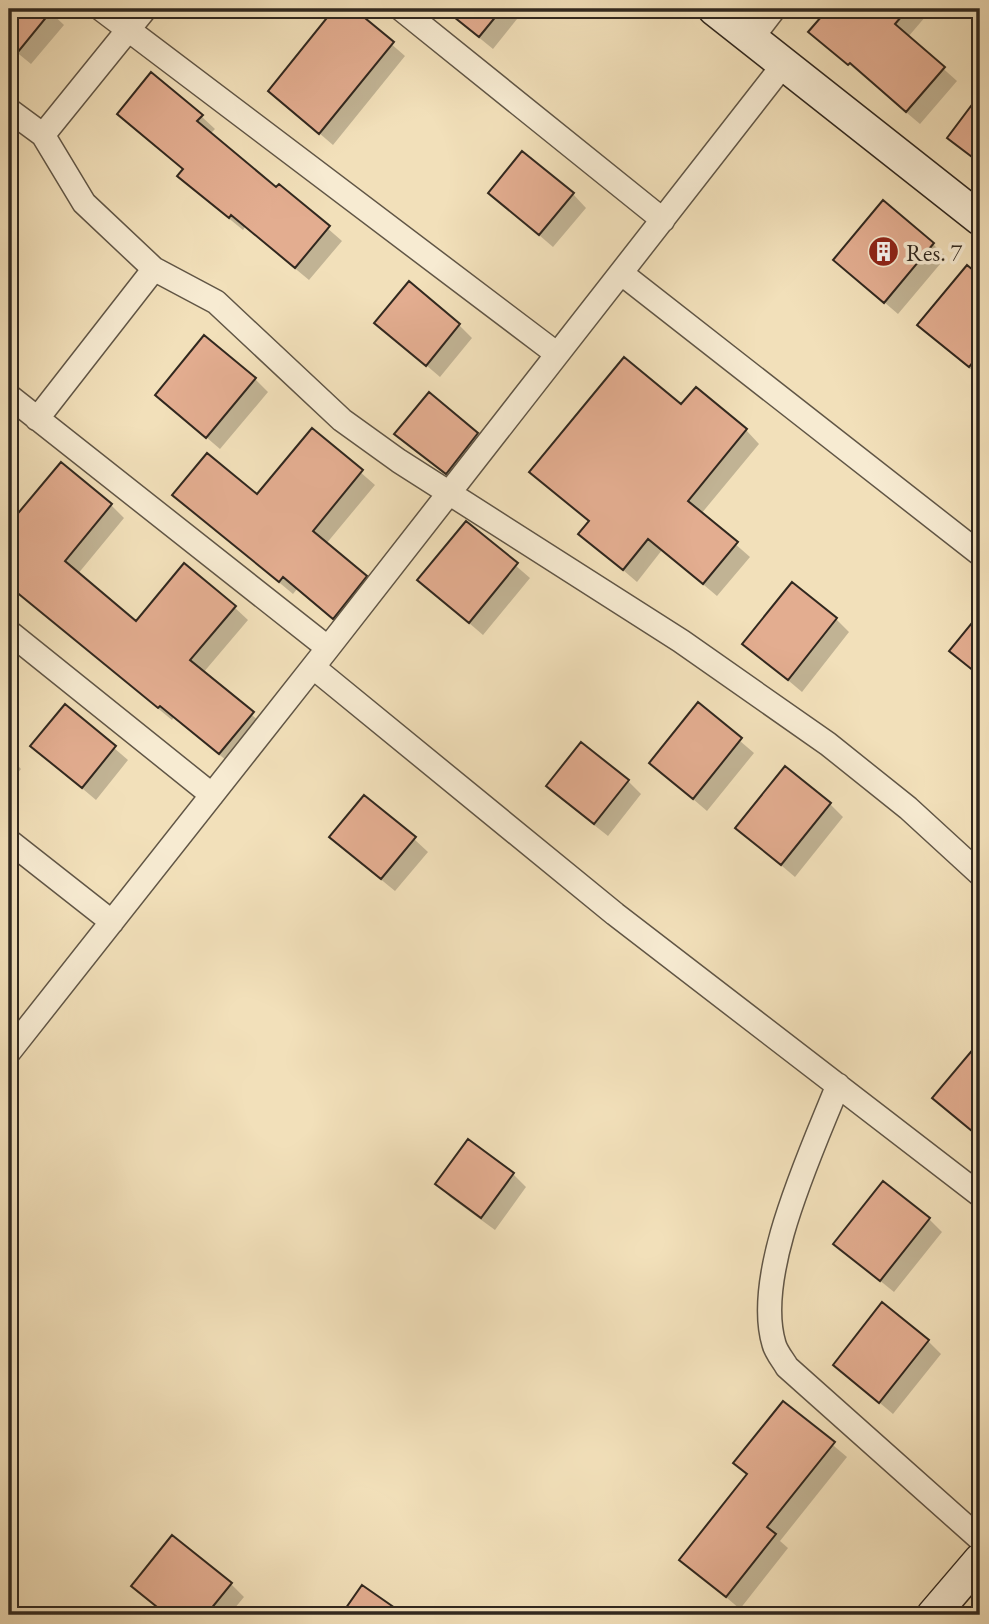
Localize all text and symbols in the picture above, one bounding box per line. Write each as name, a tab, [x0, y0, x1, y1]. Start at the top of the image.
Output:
building icon: Res. 7	[866, 235, 900, 269]
place label: Res. 7	[906, 237, 963, 268]

